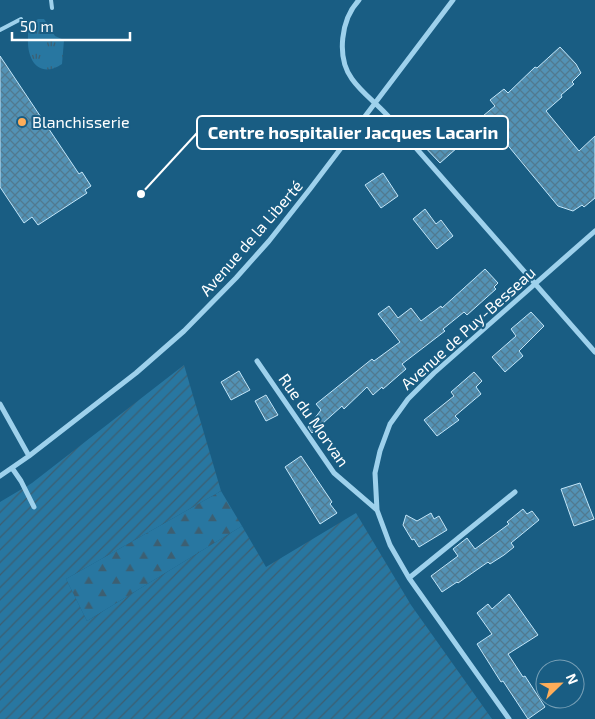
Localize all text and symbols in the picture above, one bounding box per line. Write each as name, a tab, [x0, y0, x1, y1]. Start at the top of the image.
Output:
scale bar	[12, 10, 130, 42]
text: 50 m	[20, 17, 54, 35]
place label: Blanchisserie	[32, 112, 130, 131]
marker: Blanchisserie	[16, 116, 28, 128]
callout: Centre hospitalier Jacques Lacarin	[197, 116, 508, 149]
text: Centre hospitalier Jacques Lacarin	[208, 121, 498, 143]
street label: Avenue de la Liberté	[195, 176, 306, 299]
street label: Avenue de Puy-Besseau	[397, 262, 539, 393]
street label: Rue du Morvan	[275, 370, 353, 470]
north arrow	[535, 659, 585, 709]
text: N	[563, 671, 582, 687]

